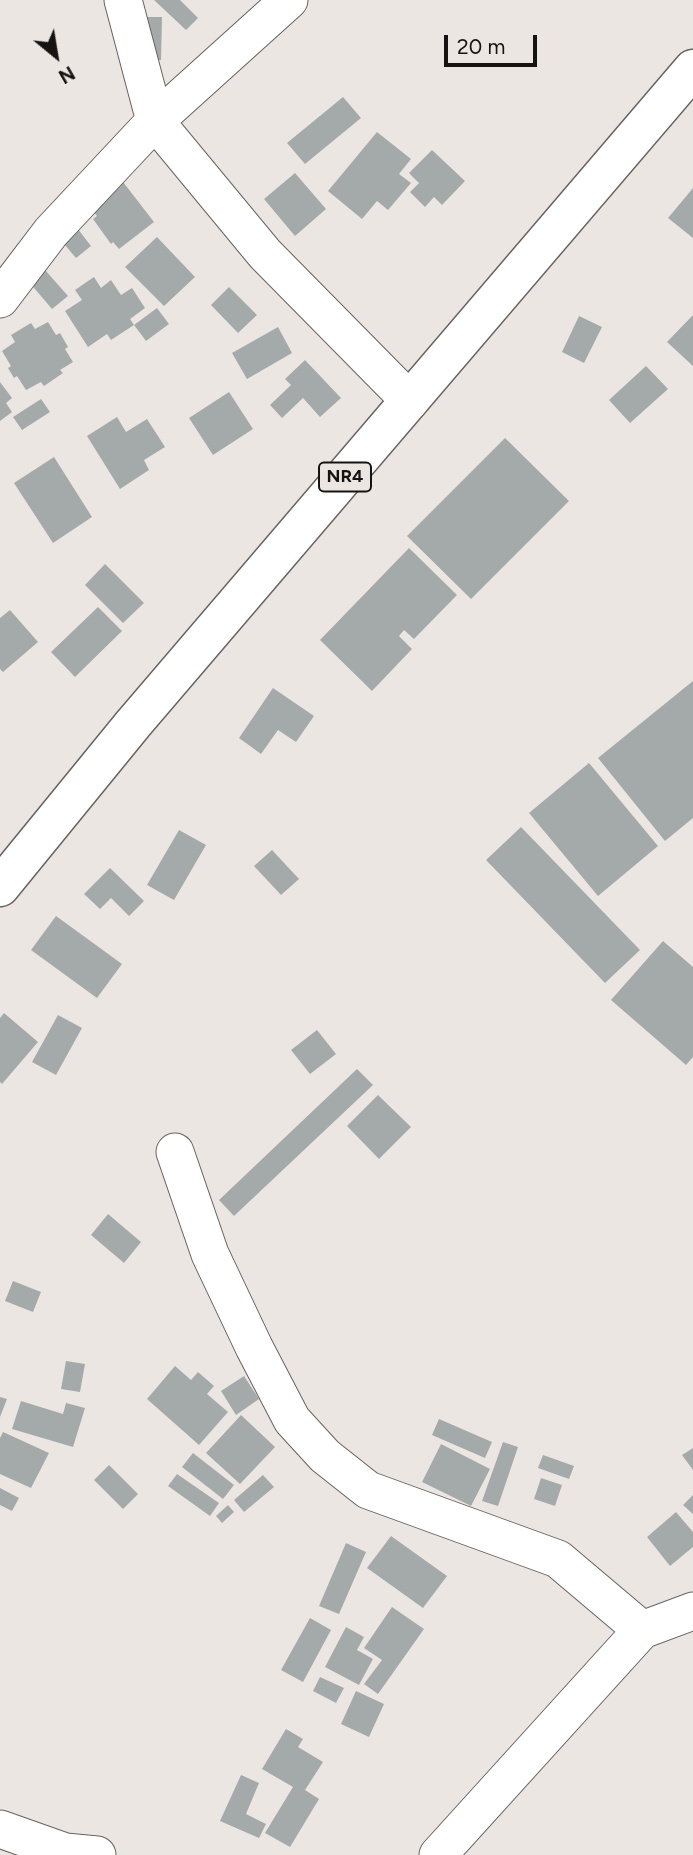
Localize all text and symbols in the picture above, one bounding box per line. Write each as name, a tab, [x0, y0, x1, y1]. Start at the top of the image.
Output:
north arrow	[21, 21, 91, 91]
scale bar	[448, 21, 541, 65]
text: 20 m	[457, 34, 505, 59]
text: N	[55, 61, 79, 88]
road number: NR4	[319, 462, 371, 491]

